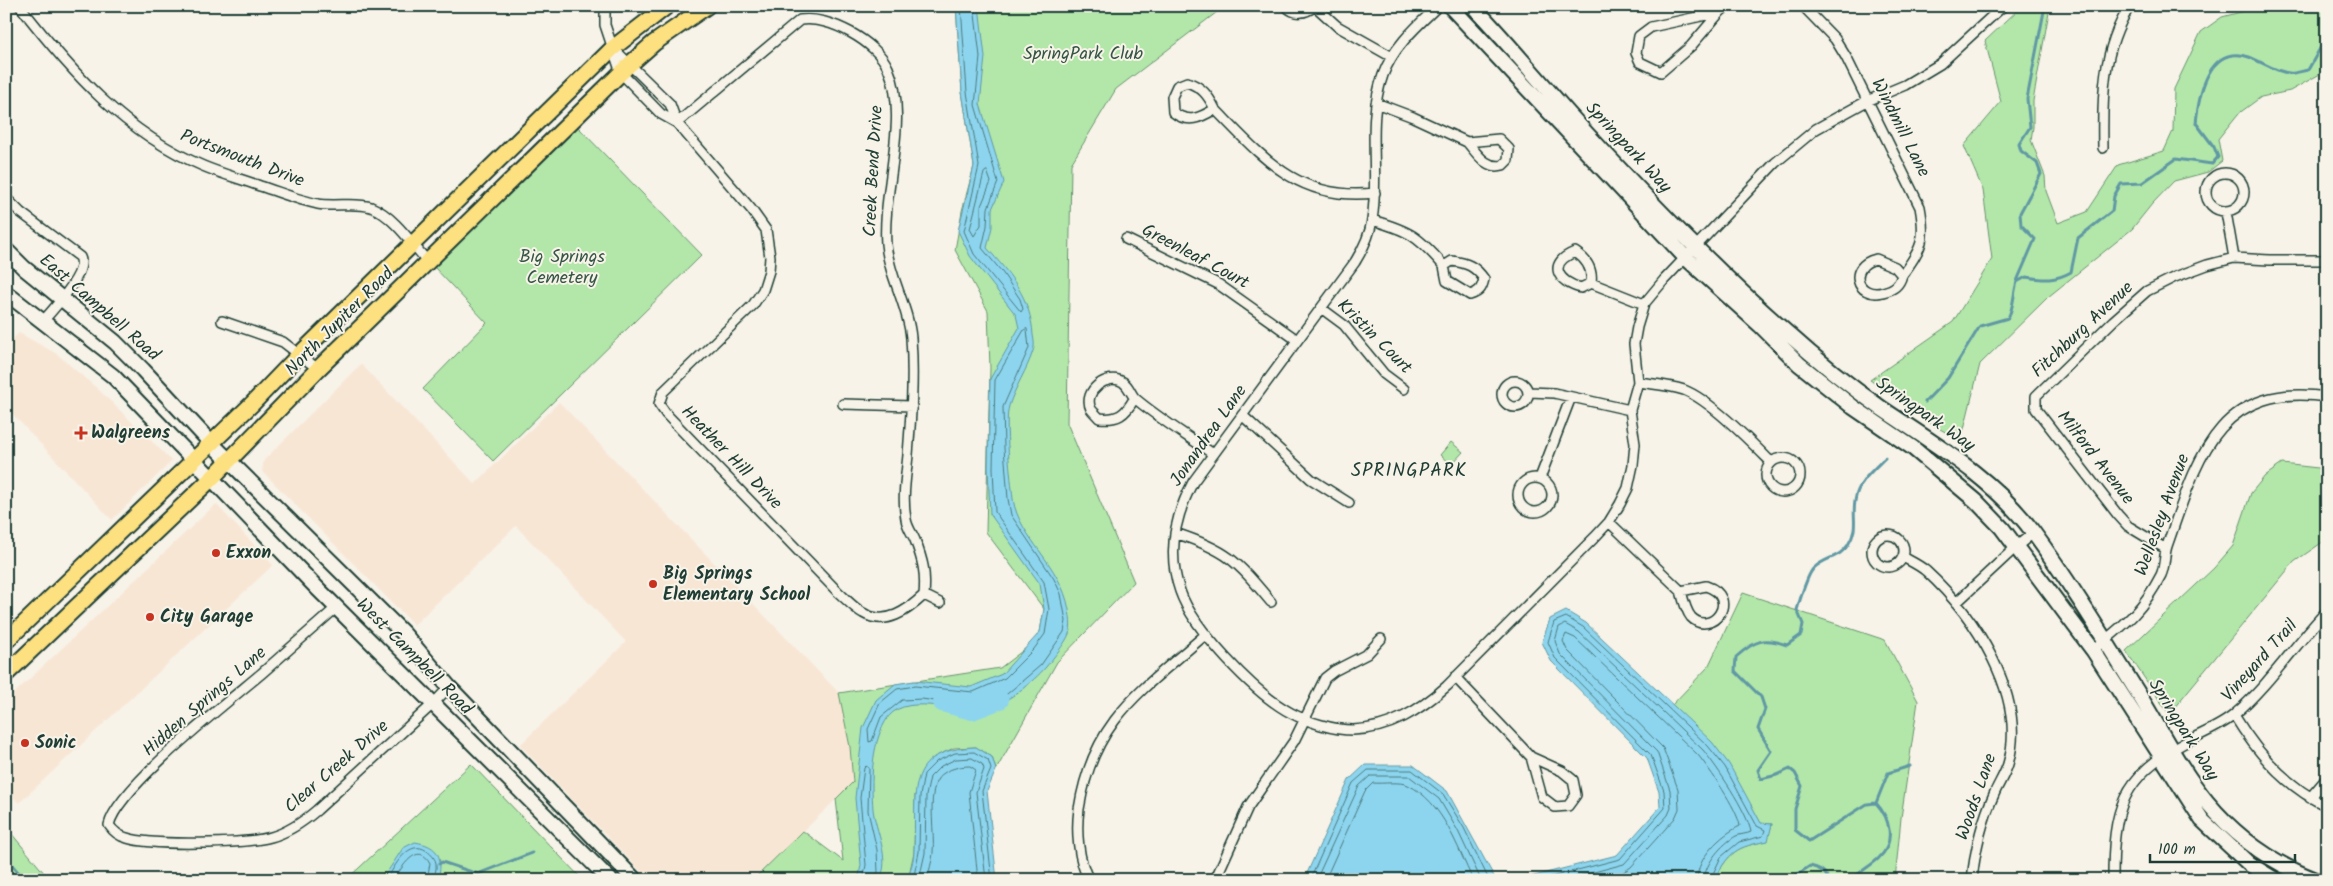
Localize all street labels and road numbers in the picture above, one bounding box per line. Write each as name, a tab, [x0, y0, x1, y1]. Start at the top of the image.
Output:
street label: Windmill Lane	[1863, 73, 1937, 183]
street label: Springpark Way	[1578, 96, 1679, 201]
street label: Creek Bend Drive	[856, 105, 892, 237]
street label: Portsmouth Drive	[176, 122, 308, 196]
street label: Greenleaf Court	[1136, 216, 1255, 298]
street label: East Campbell Road	[32, 247, 167, 370]
street label: North Jupiter Road	[279, 260, 402, 383]
street label: Fitchburg Avenue	[2025, 275, 2141, 385]
street label: Kristin Court	[1329, 292, 1419, 382]
street label: Springpark Way	[1869, 370, 1981, 461]
street label: Jonandrea Lane	[1163, 379, 1255, 493]
street label: Heather Hill Drive	[673, 399, 789, 517]
street label: Milford Avenue	[2049, 405, 2141, 511]
street label: Wellesley Avenue	[2127, 450, 2199, 580]
street label: West Campbell Road	[349, 592, 480, 723]
street label: Vineyard Trail	[2215, 612, 2306, 709]
street label: Hidden Springs Lane	[136, 640, 274, 764]
street label: Springpark Way	[2140, 673, 2226, 787]
street label: Clear Creek Drive	[278, 713, 396, 821]
street label: Woods Lane	[1949, 750, 2005, 844]

